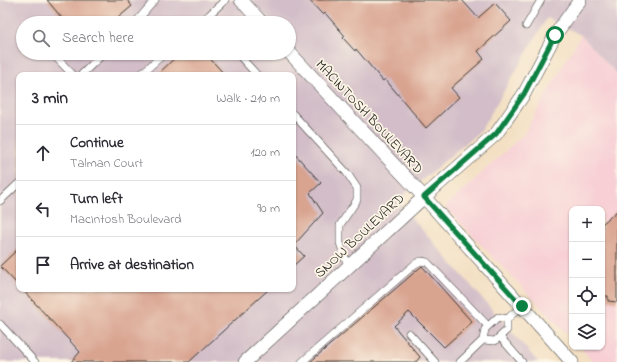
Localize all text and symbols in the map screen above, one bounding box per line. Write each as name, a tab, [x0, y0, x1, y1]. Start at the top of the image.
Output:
search box	[16, 16, 296, 60]
route start	[546, 26, 564, 44]
icon: search	[30, 27, 52, 49]
text: Search here	[62, 27, 134, 49]
street label: MACINTOSH BOULEVARD	[310, 55, 428, 179]
text: 3 min	[32, 86, 68, 111]
text: Walk · 210 m	[216, 89, 280, 108]
text: Continue	[70, 132, 124, 154]
icon: ahead	[32, 142, 54, 164]
text: 120 m	[250, 143, 280, 162]
text: Talman Court	[70, 154, 143, 173]
text: Turn left	[70, 188, 123, 210]
street label: SNOW BOULEVARD	[310, 189, 410, 283]
icon: left	[32, 198, 54, 220]
text: 90 m	[257, 199, 280, 218]
map controls	[569, 206, 605, 350]
button: +	[569, 206, 605, 242]
text: MacIntosh Boulevard	[70, 210, 182, 229]
button: −	[569, 242, 605, 278]
icon: arrive	[32, 254, 54, 276]
text: Arrive at destination	[70, 254, 194, 276]
button: locate	[569, 278, 605, 314]
route end	[513, 297, 531, 315]
button: layers	[569, 314, 605, 350]

